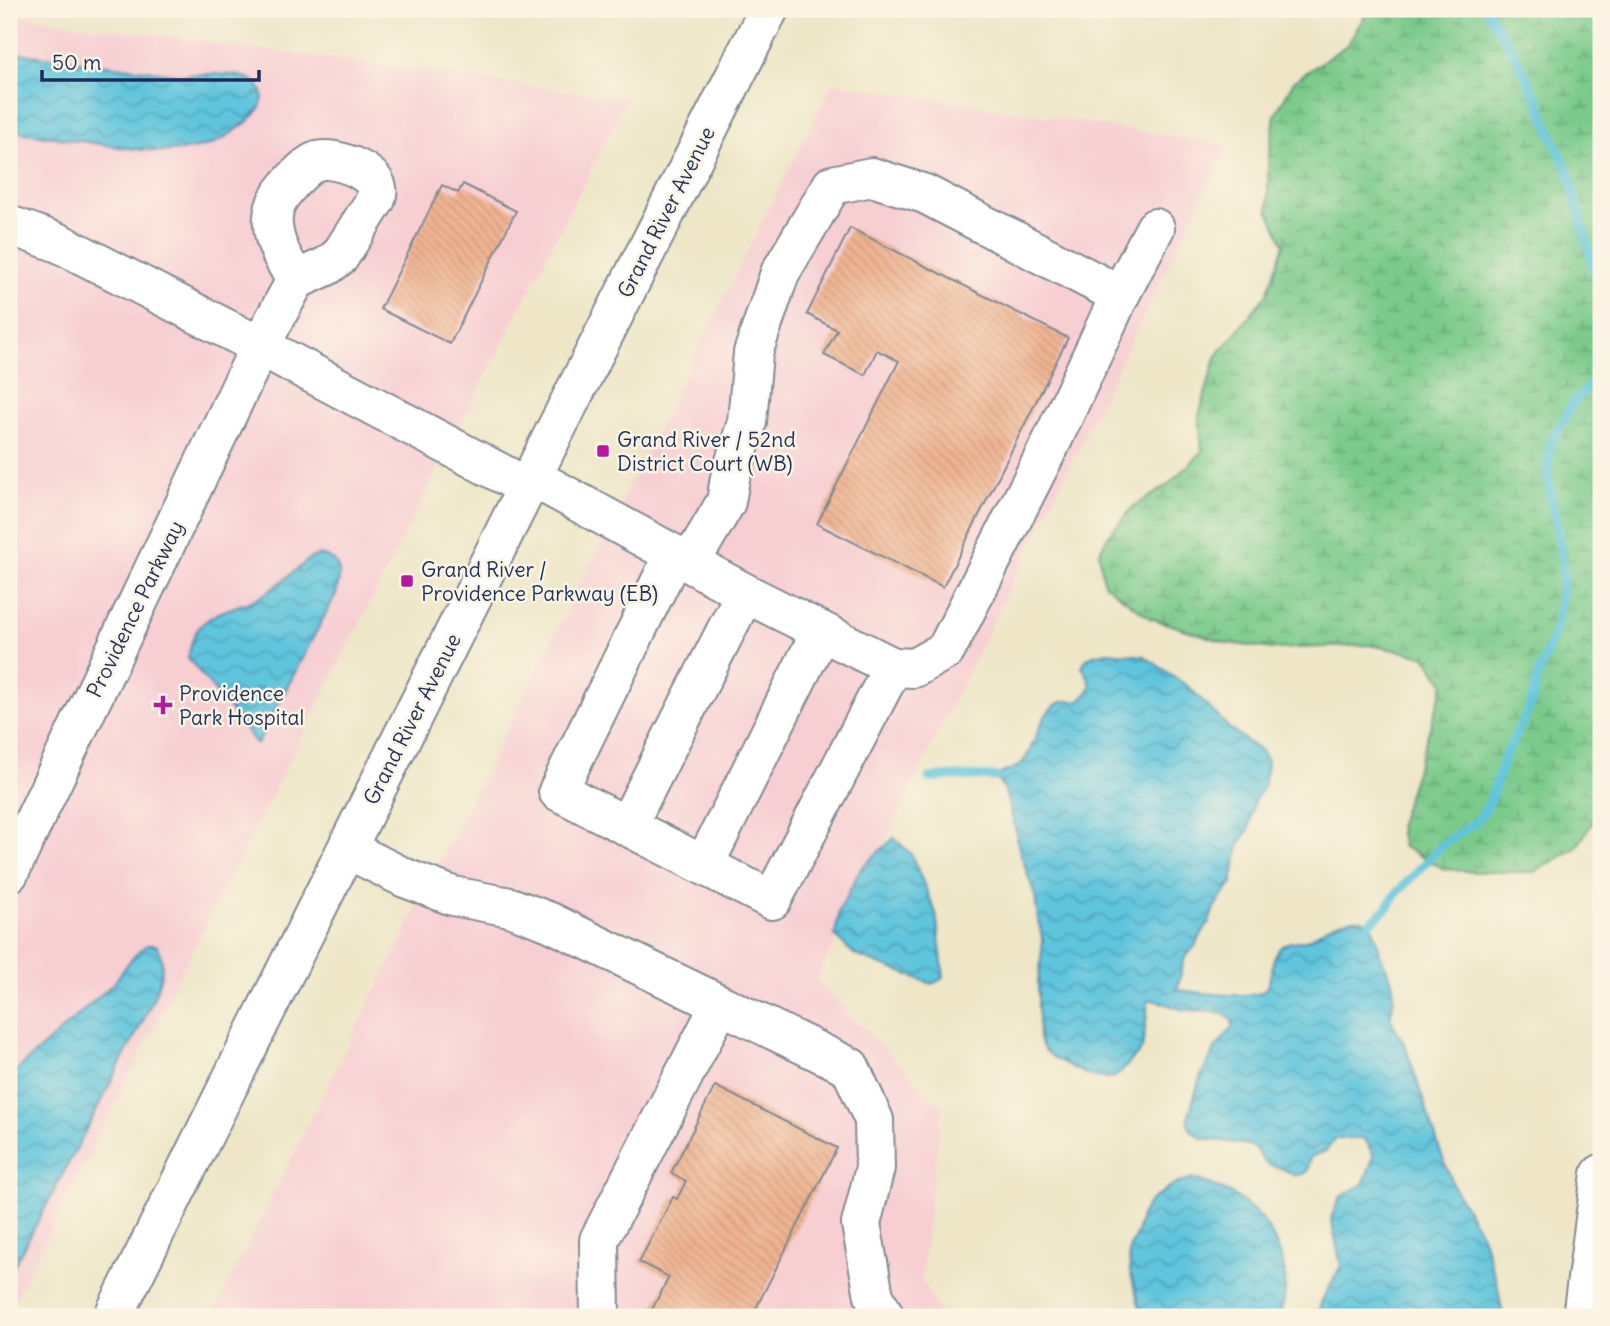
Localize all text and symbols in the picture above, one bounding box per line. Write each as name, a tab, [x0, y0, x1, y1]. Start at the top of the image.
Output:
scale bar	[42, 38, 259, 82]
text: 50 m	[52, 49, 101, 76]
street label: Grand River Avenue	[611, 122, 721, 302]
place label: Grand River / 52nd District Court (WB)	[617, 426, 796, 477]
marker: Grand River / 52nd District Court (WB)	[595, 443, 611, 459]
street label: Providence Parkway	[80, 516, 190, 702]
place label: Grand River / Providence Parkway (EB)	[421, 556, 658, 607]
marker: Grand River / Providence Parkway (EB)	[399, 573, 415, 589]
street label: Grand River Avenue	[357, 629, 467, 809]
place label: Providence Park Hospital	[179, 680, 304, 731]
marker: Providence Park Hospital	[153, 695, 173, 715]

